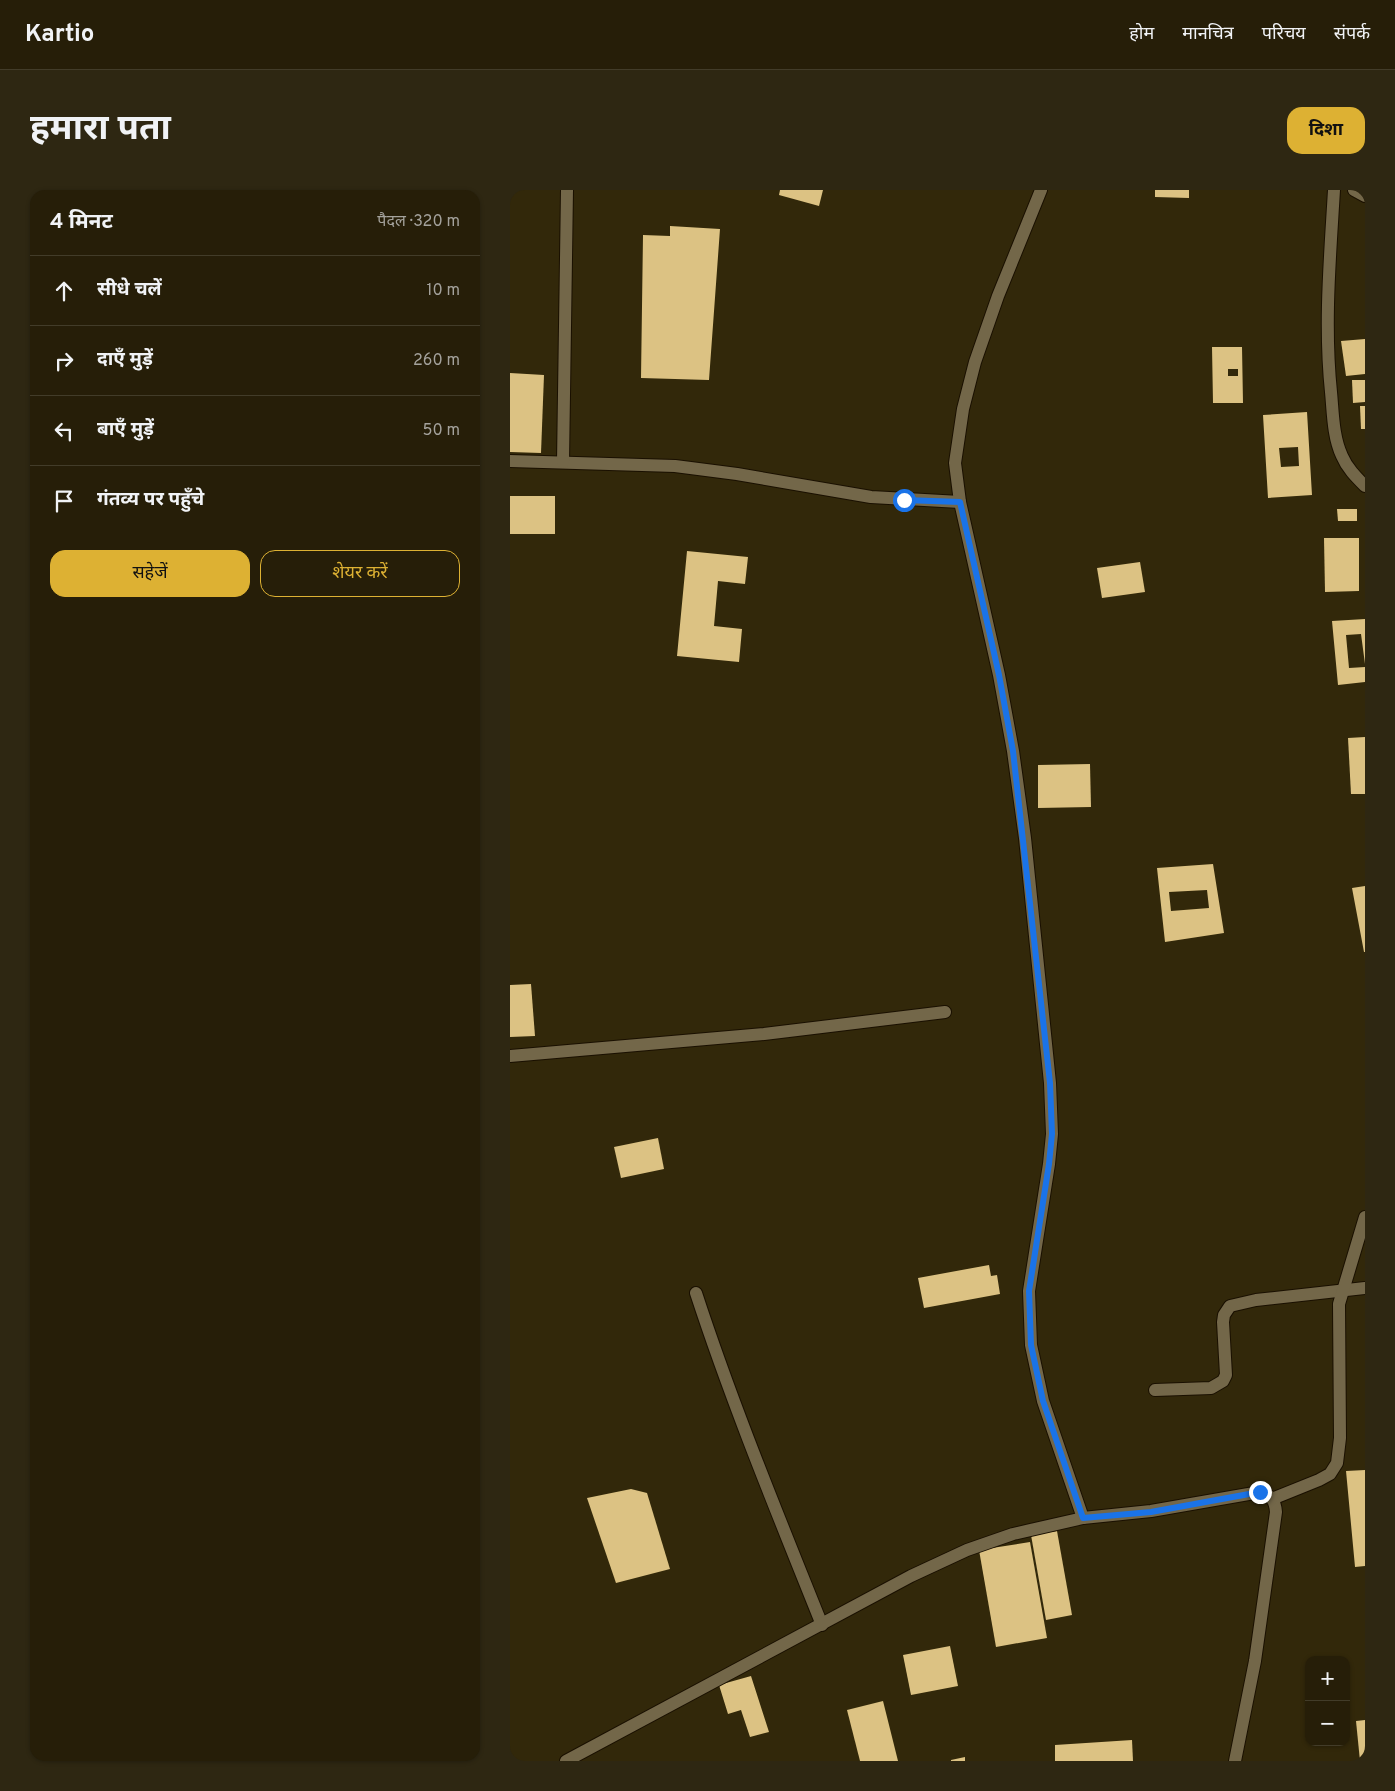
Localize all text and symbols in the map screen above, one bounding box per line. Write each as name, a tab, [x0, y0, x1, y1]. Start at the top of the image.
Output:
text: Kartio	[25, 20, 94, 50]
text: होम	[1129, 23, 1154, 46]
text: मानचित्र	[1182, 23, 1234, 46]
text: परिचय	[1262, 23, 1306, 46]
text: संपर्क	[1334, 23, 1370, 46]
button: दिशा	[1287, 107, 1365, 154]
text: हमारा पता	[30, 108, 171, 152]
text: 4 मिनट	[50, 209, 113, 236]
text: पैदल · 320 m	[377, 212, 460, 232]
icon: ahead	[50, 277, 78, 305]
text: सीधे चलें	[97, 278, 162, 302]
text: 10 m	[426, 281, 460, 301]
icon: right	[50, 347, 78, 375]
text: दाएँ मुड़ें	[97, 348, 153, 372]
text: 260 m	[413, 351, 460, 371]
icon: left	[50, 417, 78, 445]
text: बाएँ मुड़ें	[97, 418, 154, 442]
text: 50 m	[423, 421, 460, 441]
icon: arrive	[50, 487, 78, 515]
text: गंतव्य पर पहुँचे	[97, 488, 204, 512]
route start	[893, 489, 916, 512]
button: सहेजें	[50, 550, 250, 597]
button: शेयर करें	[260, 550, 460, 597]
route end	[1249, 1481, 1272, 1504]
map controls	[1305, 1656, 1350, 1746]
button: +	[1305, 1656, 1350, 1701]
button: −	[1305, 1701, 1350, 1746]

